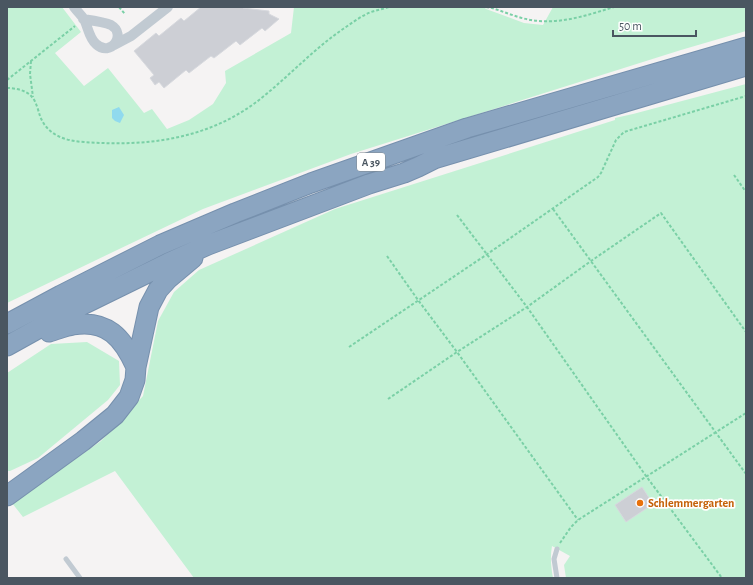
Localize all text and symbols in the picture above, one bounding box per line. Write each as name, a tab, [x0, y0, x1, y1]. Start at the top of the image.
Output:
scale bar	[613, 12, 696, 38]
text: 50 m	[619, 20, 642, 32]
road number: A 39	[357, 153, 385, 171]
place label: Schlemmergarten	[648, 497, 734, 509]
marker: Schlemmergarten	[635, 498, 645, 508]

